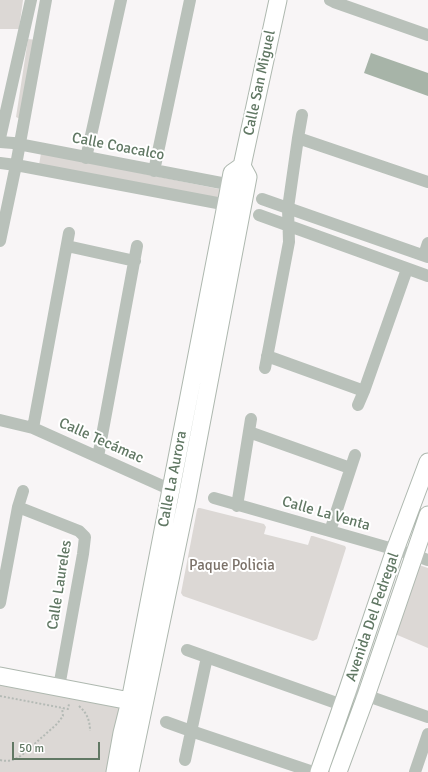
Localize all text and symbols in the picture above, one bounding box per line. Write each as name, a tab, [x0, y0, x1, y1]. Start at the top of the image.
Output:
street label: Calle San Miguel	[240, 29, 280, 137]
street label: Calle Coacalco	[70, 129, 166, 165]
street label: Calle Tecámac	[56, 414, 146, 468]
street label: Calle La Aurora	[155, 429, 191, 529]
street label: Calle La Venta	[280, 493, 372, 535]
street label: Calle Laureles	[44, 539, 76, 631]
street label: Avenida Del Pedregal	[342, 550, 404, 684]
park label: Paque Policia	[189, 557, 275, 575]
scale bar	[14, 734, 102, 760]
text: 50 m	[19, 741, 44, 756]

